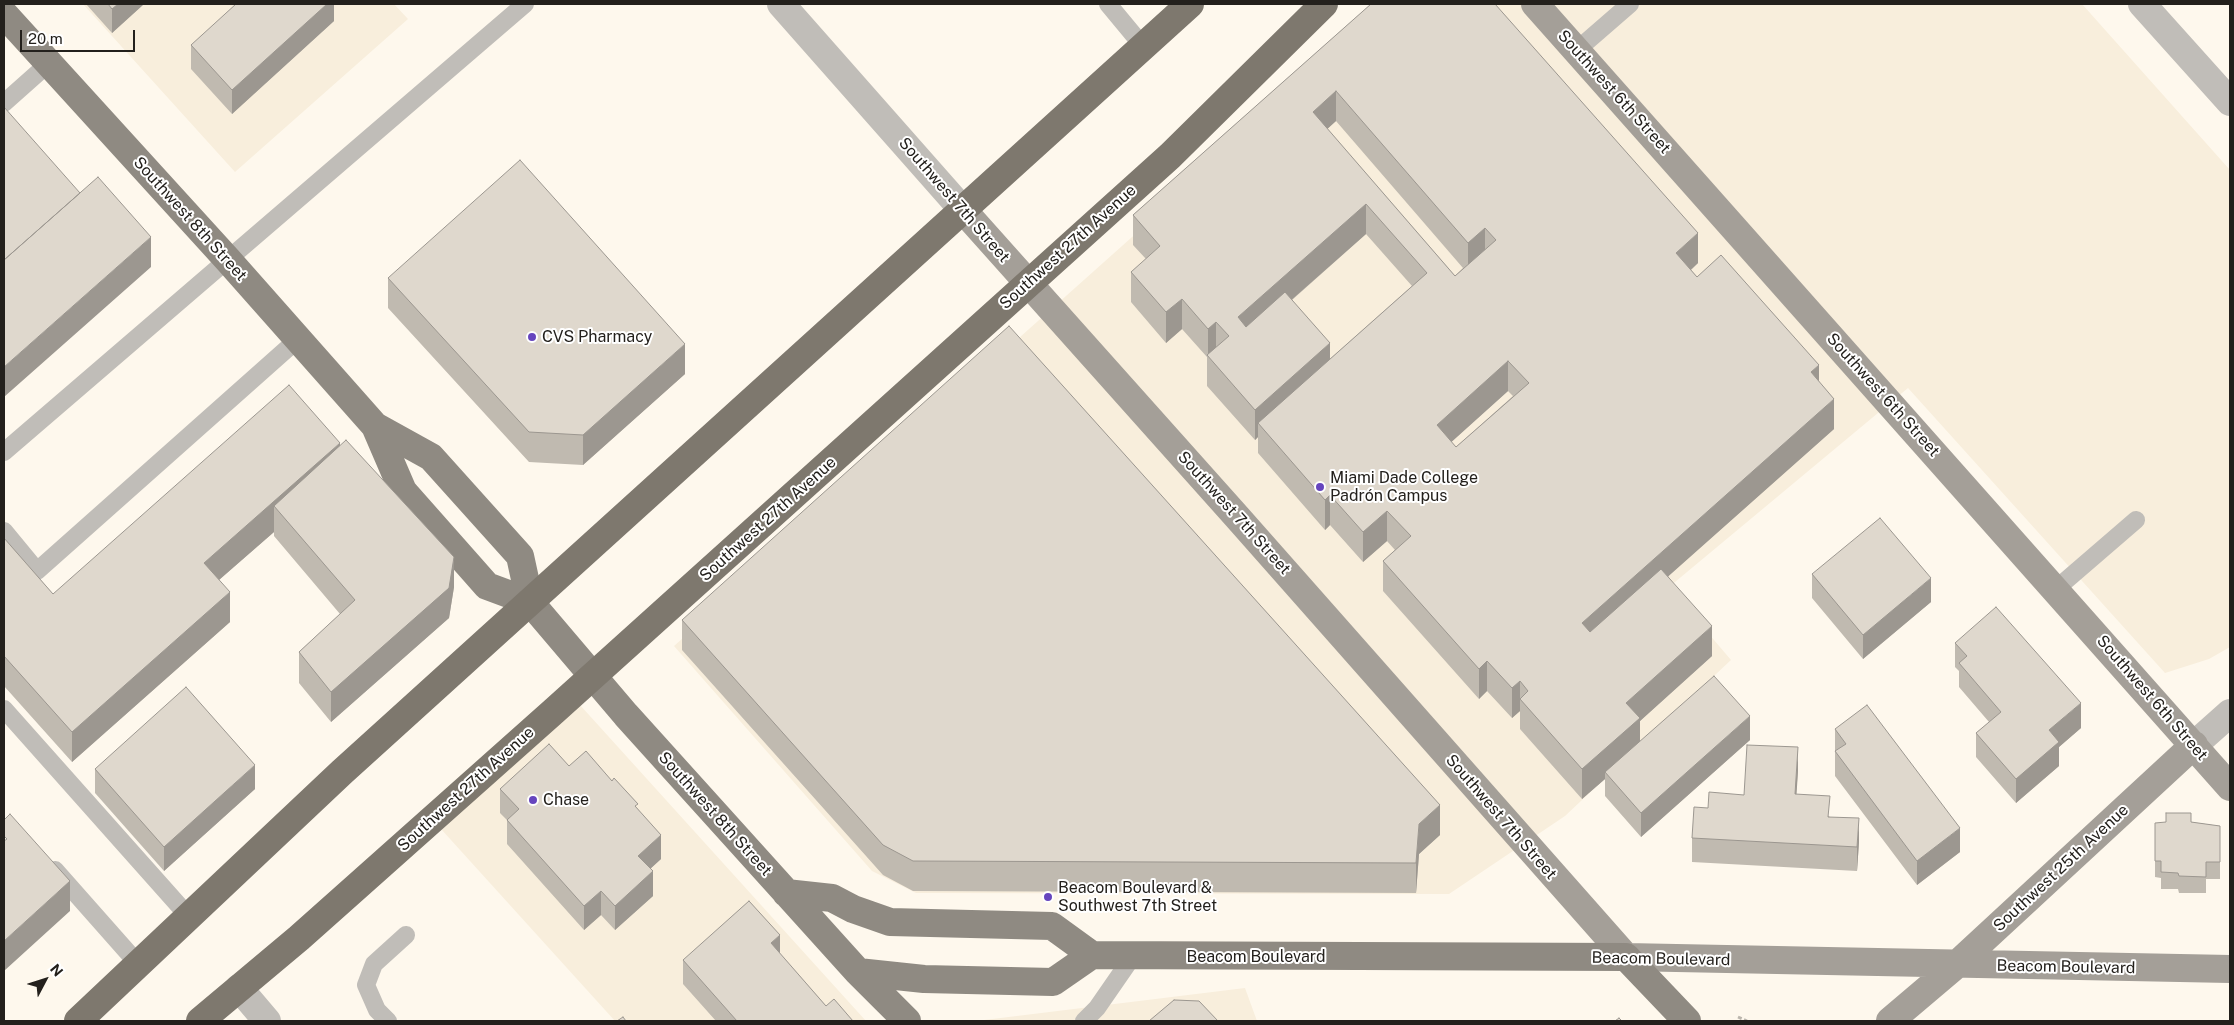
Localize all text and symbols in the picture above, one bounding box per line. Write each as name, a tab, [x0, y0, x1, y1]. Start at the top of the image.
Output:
scale bar	[22, 20, 138, 52]
street label: Southwest 6th Street	[1553, 26, 1675, 158]
text: 20 m	[28, 30, 63, 47]
street label: Southwest 7th Street	[895, 134, 1013, 266]
street label: Southwest 8th Street	[129, 153, 251, 285]
street label: Southwest 27th Avenue	[996, 181, 1140, 313]
place label: CVS Pharmacy	[542, 327, 652, 347]
street label: Southwest 6th Street	[1822, 329, 1944, 461]
marker: CVS Pharmacy	[526, 331, 538, 343]
street label: Southwest 7th Street	[1174, 447, 1294, 579]
street label: Southwest 27th Avenue	[696, 453, 840, 585]
place label: Miami Dade College Padrón Campus	[1330, 468, 1478, 506]
marker: Miami Dade College Padrón Campus	[1314, 481, 1326, 493]
street label: Southwest 6th Street	[2092, 631, 2212, 765]
street label: Southwest 27th Avenue	[394, 723, 538, 855]
street label: Southwest 8th Street	[654, 748, 776, 880]
street label: Southwest 7th Street	[1442, 751, 1560, 883]
place label: Chase	[543, 790, 589, 810]
marker: Chase	[527, 794, 539, 806]
street label: Southwest 25th Avenue	[1989, 800, 2133, 936]
place label: Beacom Boulevard & Southwest 7th Street	[1058, 878, 1217, 916]
marker: Beacom Boulevard & Southwest 7th Street	[1042, 891, 1054, 903]
street label: Beacom Boulevard	[1187, 947, 1325, 967]
street label: Beacom Boulevard	[1591, 948, 1731, 970]
north arrow	[20, 955, 70, 1005]
street label: Beacom Boulevard	[1996, 956, 2136, 978]
text: N	[47, 961, 66, 980]

